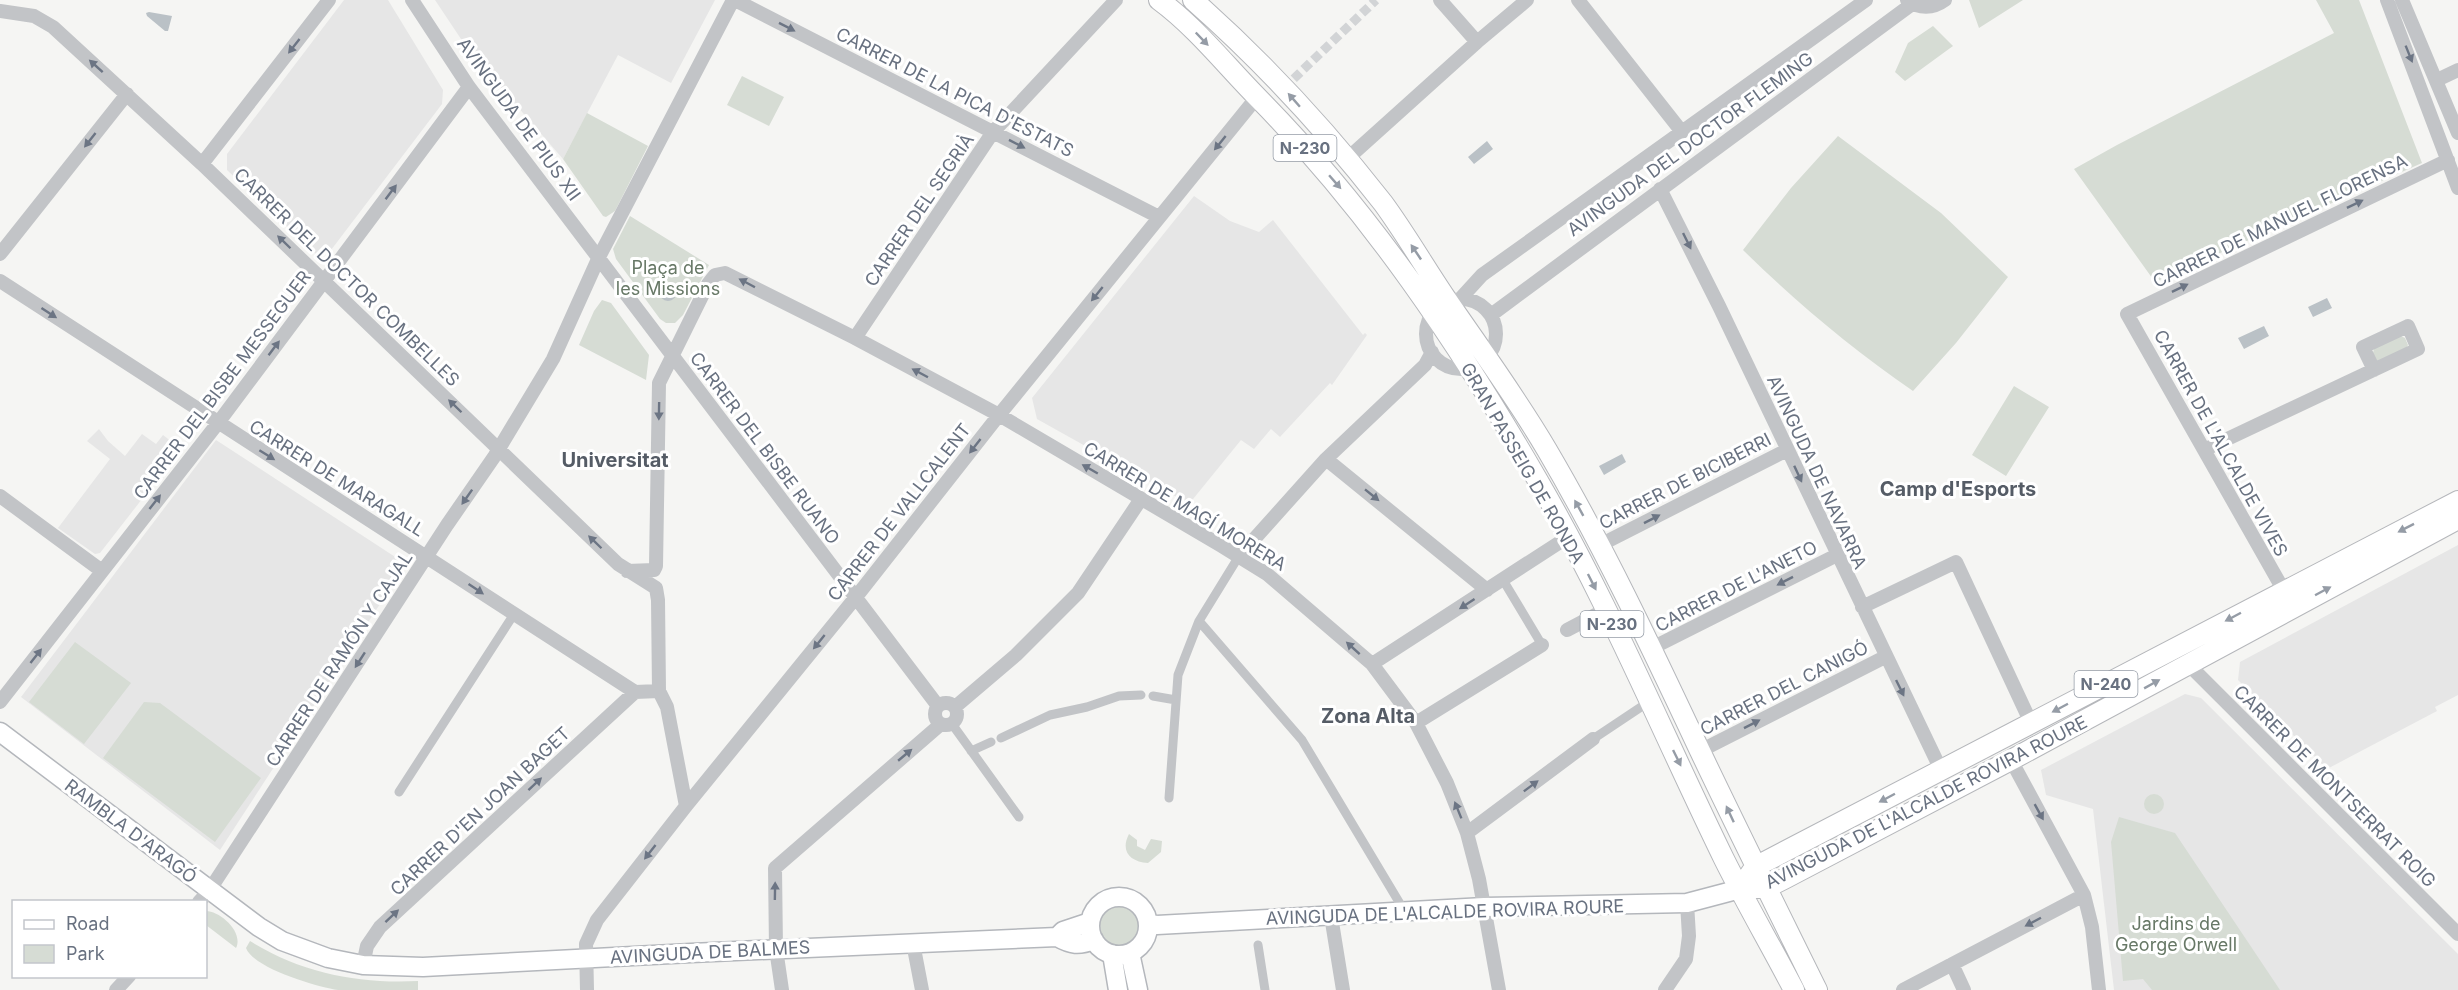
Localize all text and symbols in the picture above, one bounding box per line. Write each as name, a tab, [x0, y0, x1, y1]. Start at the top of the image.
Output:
one-way arrow	[779, 22, 796, 32]
street label: CARRER DE LA PICA D'ESTATS	[833, 23, 1077, 161]
one-way arrow	[1195, 32, 1209, 47]
street label: AVINGUDA DE PIUS XII	[453, 34, 585, 204]
one-way arrow	[288, 39, 300, 54]
one-way arrow	[2404, 46, 2414, 64]
street label: AVINGUDA DEL DOCTOR FLEMING	[1563, 48, 1817, 240]
one-way arrow	[89, 60, 104, 73]
one-way arrow	[1288, 93, 1301, 108]
street label: CARRER DEL SEGRIÀ	[859, 129, 978, 290]
one-way arrow	[84, 132, 97, 148]
one-way arrow	[1214, 135, 1227, 150]
road number: N-230	[1274, 135, 1336, 161]
one-way arrow	[1009, 139, 1026, 149]
street label: CARRER DE MANUEL FLORENSA	[2149, 150, 2411, 292]
street label: CARRER DEL DOCTOR COMBELLES	[230, 164, 464, 390]
one-way arrow	[1328, 174, 1341, 190]
one-way arrow	[385, 184, 397, 199]
one-way arrow	[2347, 200, 2364, 209]
one-way arrow	[1682, 232, 1692, 249]
one-way arrow	[277, 235, 292, 249]
one-way arrow	[1410, 244, 1421, 261]
park label: Plaça de les Missions	[616, 257, 720, 299]
street label: CARRER DEL BISBE MESSEGUER	[129, 266, 315, 504]
one-way arrow	[739, 278, 756, 288]
one-way arrow	[2171, 284, 2188, 293]
one-way arrow	[1091, 286, 1104, 301]
one-way arrow	[41, 307, 57, 318]
street label: CARRER DE L'ALCALDE VIVES	[2150, 326, 2292, 560]
one-way arrow	[268, 340, 280, 355]
street label: CARRER DEL BISBE RUANO	[686, 348, 844, 548]
street label: GRAN PASSEIG DE RONDA	[1457, 359, 1589, 567]
one-way arrow	[912, 368, 929, 378]
street label: AVINGUDA DE NAVARRA	[1763, 372, 1871, 572]
one-way arrow	[448, 399, 463, 413]
one-way arrow	[654, 401, 664, 420]
street label: CARRER DE MARAGALL	[246, 415, 428, 541]
street label: CARRER DE VALLCALENT	[823, 419, 975, 605]
street label: CARRER DE BICIBERRI	[1596, 429, 1774, 533]
street label: CARRER DE MAGÍ MORERA	[1080, 436, 1291, 575]
one-way arrow	[968, 438, 981, 454]
district label: Universitat	[561, 448, 669, 472]
one-way arrow	[259, 449, 275, 460]
one-way arrow	[1081, 464, 1098, 474]
one-way arrow	[1794, 465, 1803, 482]
district label: Camp d'Esports	[1880, 477, 2036, 501]
one-way arrow	[461, 488, 473, 504]
one-way arrow	[1364, 488, 1379, 501]
one-way arrow	[149, 494, 162, 510]
one-way arrow	[1574, 499, 1584, 516]
one-way arrow	[1643, 514, 1661, 524]
one-way arrow	[2397, 523, 2414, 533]
one-way arrow	[589, 535, 603, 549]
street label: CARRER DE L'ANETO	[1652, 536, 1820, 636]
street label: CARRER DE RAMÓN Y CAJAL	[261, 547, 417, 771]
one-way arrow	[1587, 574, 1596, 591]
one-way arrow	[1776, 577, 1793, 586]
one-way arrow	[468, 583, 484, 594]
one-way arrow	[2315, 586, 2332, 596]
one-way arrow	[1458, 598, 1475, 609]
road number: N-230	[1580, 611, 1644, 637]
one-way arrow	[2224, 612, 2241, 622]
one-way arrow	[813, 634, 826, 649]
street label: CARRER DEL CANIGÓ	[1696, 636, 1872, 740]
one-way arrow	[1346, 642, 1361, 655]
one-way arrow	[30, 648, 42, 664]
one-way arrow	[355, 652, 366, 668]
road number: N-240	[2074, 671, 2138, 697]
one-way arrow	[1896, 679, 1905, 696]
one-way arrow	[2144, 679, 2161, 689]
street label: CARRER DE MONTSERRAT ROIG	[2230, 681, 2440, 891]
one-way arrow	[2051, 703, 2068, 713]
district label: Zona Alta	[1321, 704, 1415, 728]
street label: AVINGUDA DE L'ALCALDE ROVIRA ROURE	[1761, 711, 2091, 893]
one-way arrow	[1744, 719, 1761, 729]
street label: CARRER D'EN JOAN BAGET	[386, 722, 574, 900]
one-way arrow	[897, 748, 913, 761]
one-way arrow	[1672, 749, 1681, 766]
street label: RAMBLA D'ARAGÓ	[61, 774, 202, 887]
one-way arrow	[527, 778, 542, 791]
one-way arrow	[1523, 779, 1539, 792]
one-way arrow	[1878, 793, 1895, 803]
one-way arrow	[1453, 801, 1462, 819]
one-way arrow	[2034, 804, 2044, 821]
one-way arrow	[1726, 806, 1735, 823]
one-way arrow	[644, 844, 656, 860]
one-way arrow	[770, 881, 780, 900]
street label: AVINGUDA DE L'ALCALDE ROVIRA ROURE	[1265, 895, 1625, 929]
legend	[12, 900, 207, 978]
one-way arrow	[384, 910, 399, 923]
text: Road	[66, 913, 109, 934]
park label: Jardins de George Orwell	[2115, 913, 2237, 955]
one-way arrow	[2024, 917, 2041, 927]
street label: AVINGUDA DE BALMES	[609, 936, 811, 968]
text: Park	[66, 943, 105, 964]

